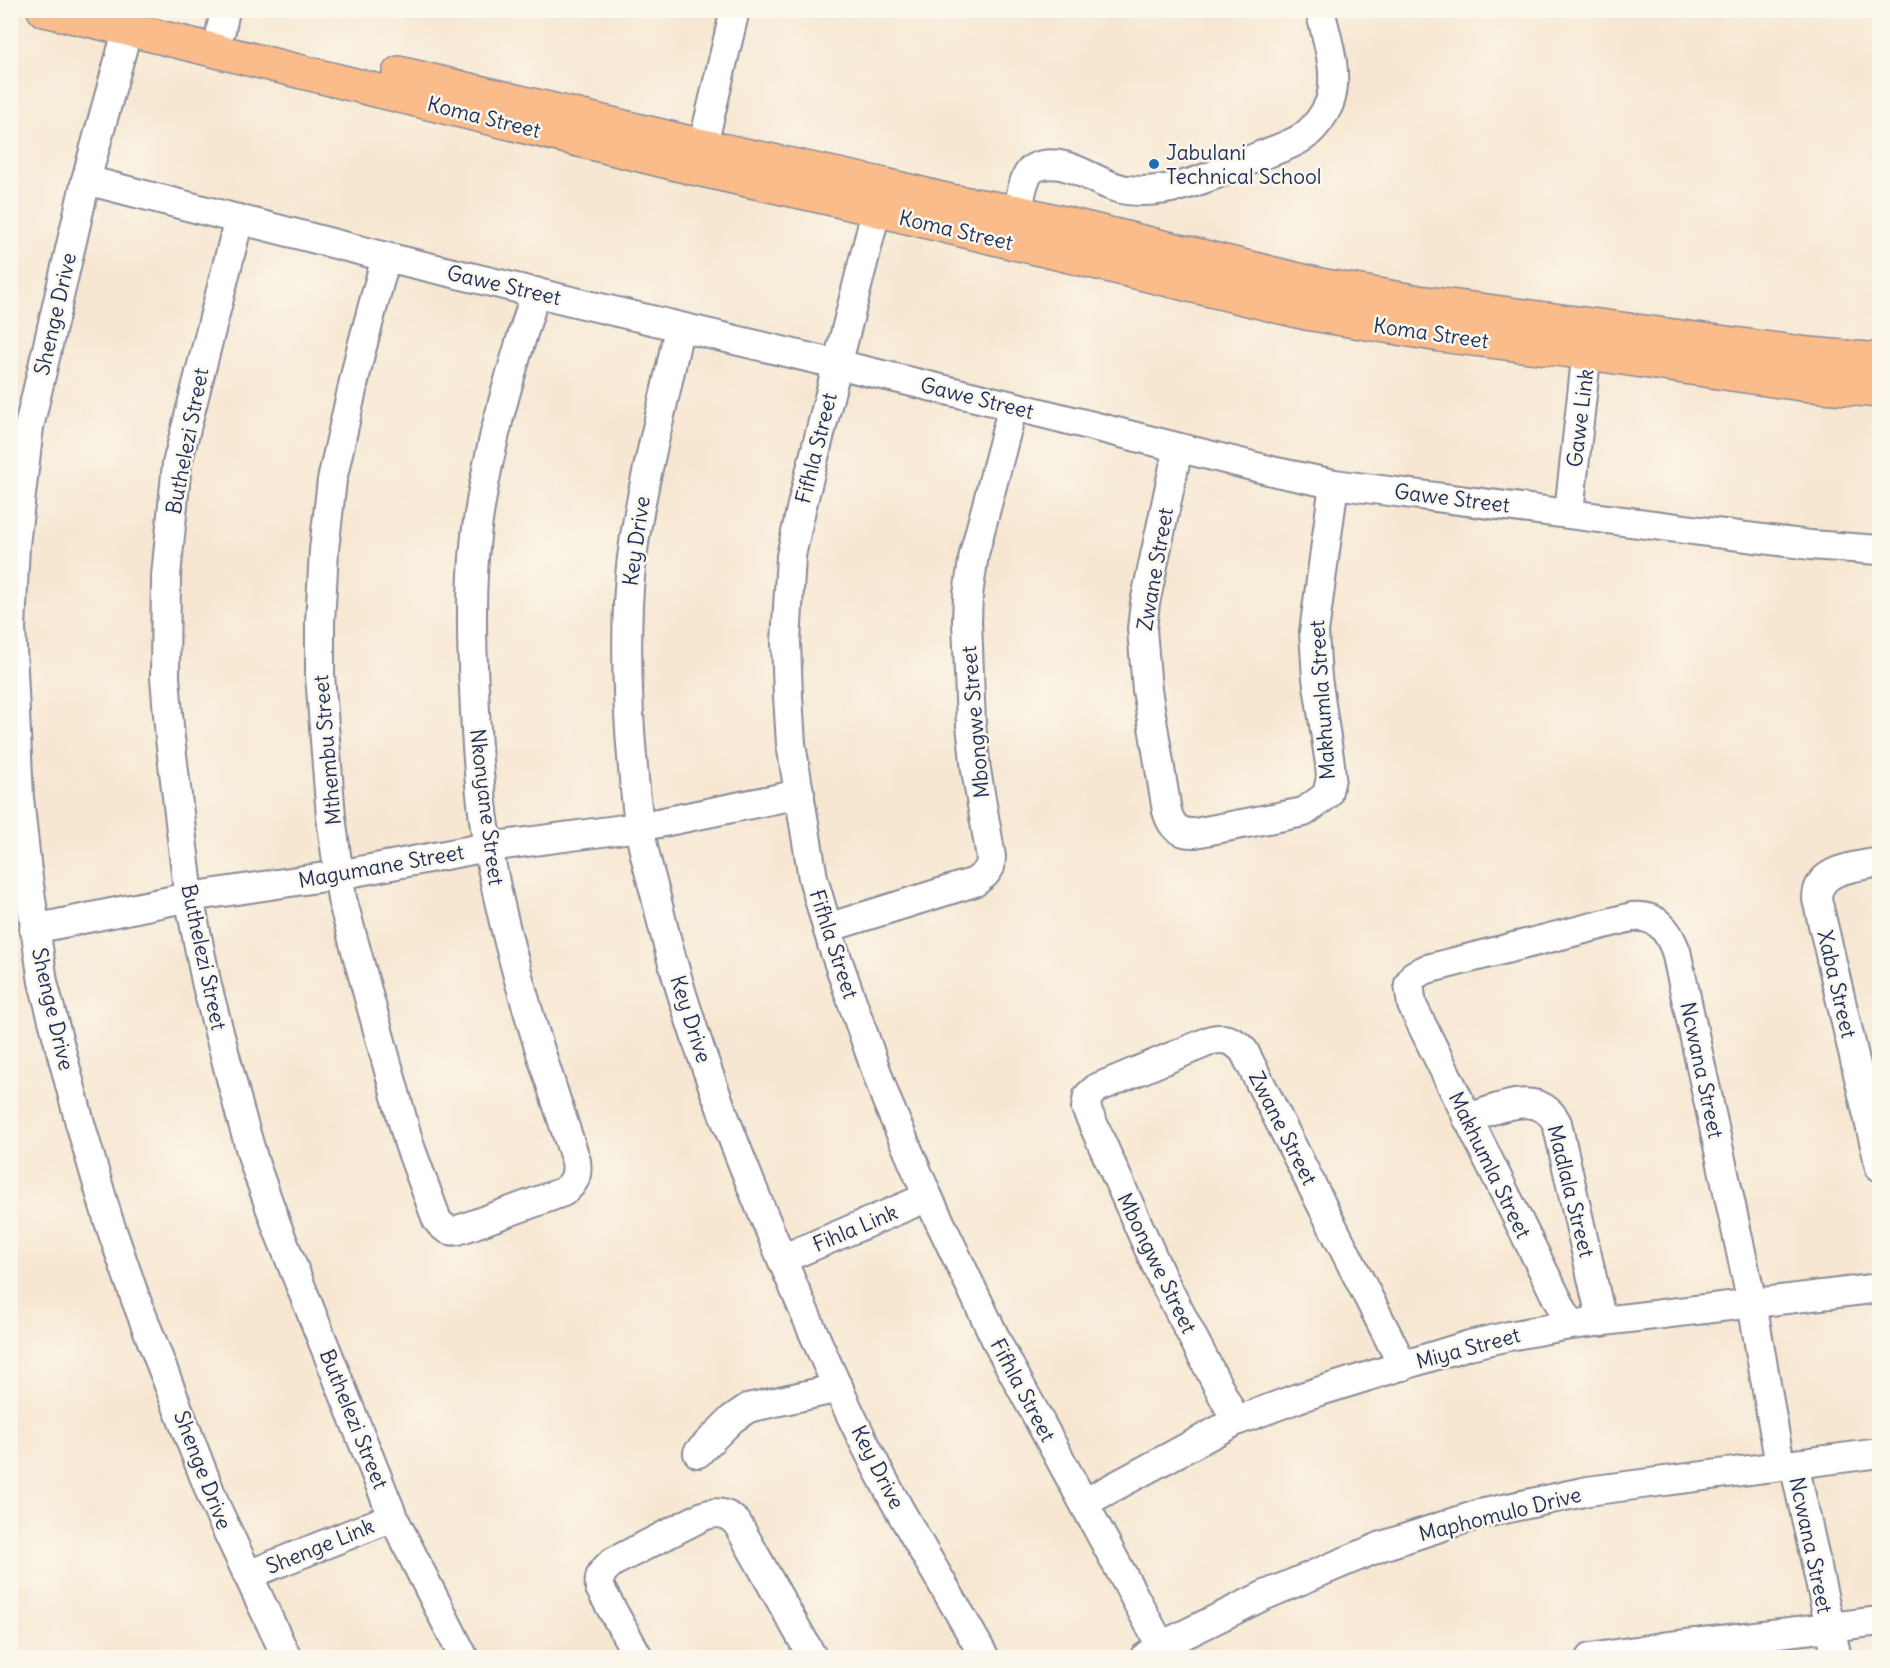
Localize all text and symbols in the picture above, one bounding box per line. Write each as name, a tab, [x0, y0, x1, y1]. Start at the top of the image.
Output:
street label: Koma Street	[424, 90, 544, 144]
place label: Jabulani Technical School	[1166, 139, 1322, 190]
marker: Jabulani Technical School	[1147, 157, 1161, 171]
street label: Koma Street	[896, 204, 1016, 256]
street label: Shenge Drive	[28, 250, 82, 378]
street label: Gawe Street	[444, 259, 564, 311]
street label: Koma Street	[1372, 312, 1490, 354]
street label: Buthelezi Street	[160, 366, 214, 516]
street label: Gawe Link	[1561, 367, 1599, 469]
street label: Gawe Street	[917, 371, 1037, 425]
street label: Fifhla Street	[789, 390, 843, 506]
street label: Gawe Street	[1393, 478, 1511, 518]
street label: Key Drive	[616, 494, 656, 588]
street label: Zwane Street	[1131, 506, 1179, 632]
street label: Makhumla Street	[1303, 619, 1341, 781]
street label: Mbongwe Street	[955, 645, 995, 799]
street label: Mthembu Street	[307, 674, 347, 826]
street label: Nkonyane Street	[464, 727, 510, 887]
street label: Magumane Street	[296, 838, 466, 894]
street label: Buthelezi Street	[175, 882, 233, 1032]
street label: Fifhla Street	[804, 886, 864, 1002]
street label: Xaba Street	[1812, 928, 1862, 1040]
street label: Shenge Drive	[26, 945, 80, 1073]
street label: Key Drive	[664, 972, 718, 1066]
street label: Ncwana Street	[1674, 999, 1730, 1141]
street label: Zwane Street	[1243, 1067, 1323, 1189]
street label: Makhumla Street	[1443, 1087, 1537, 1243]
street label: Madlala Street	[1542, 1122, 1600, 1260]
street label: Mbongwe Street	[1111, 1188, 1203, 1338]
street label: Fihla Link	[809, 1198, 901, 1258]
street label: Miya Street	[1413, 1321, 1523, 1375]
street label: Fifhla Street	[984, 1334, 1062, 1446]
street label: Buthelezi Street	[314, 1345, 394, 1493]
street label: Shenge Drive	[168, 1407, 238, 1533]
street label: Key Drive	[845, 1421, 911, 1513]
street label: Ncwana Street	[1783, 1474, 1839, 1616]
street label: Maphomulo Drive	[1416, 1481, 1584, 1547]
street label: Shenge Link	[262, 1512, 378, 1580]

